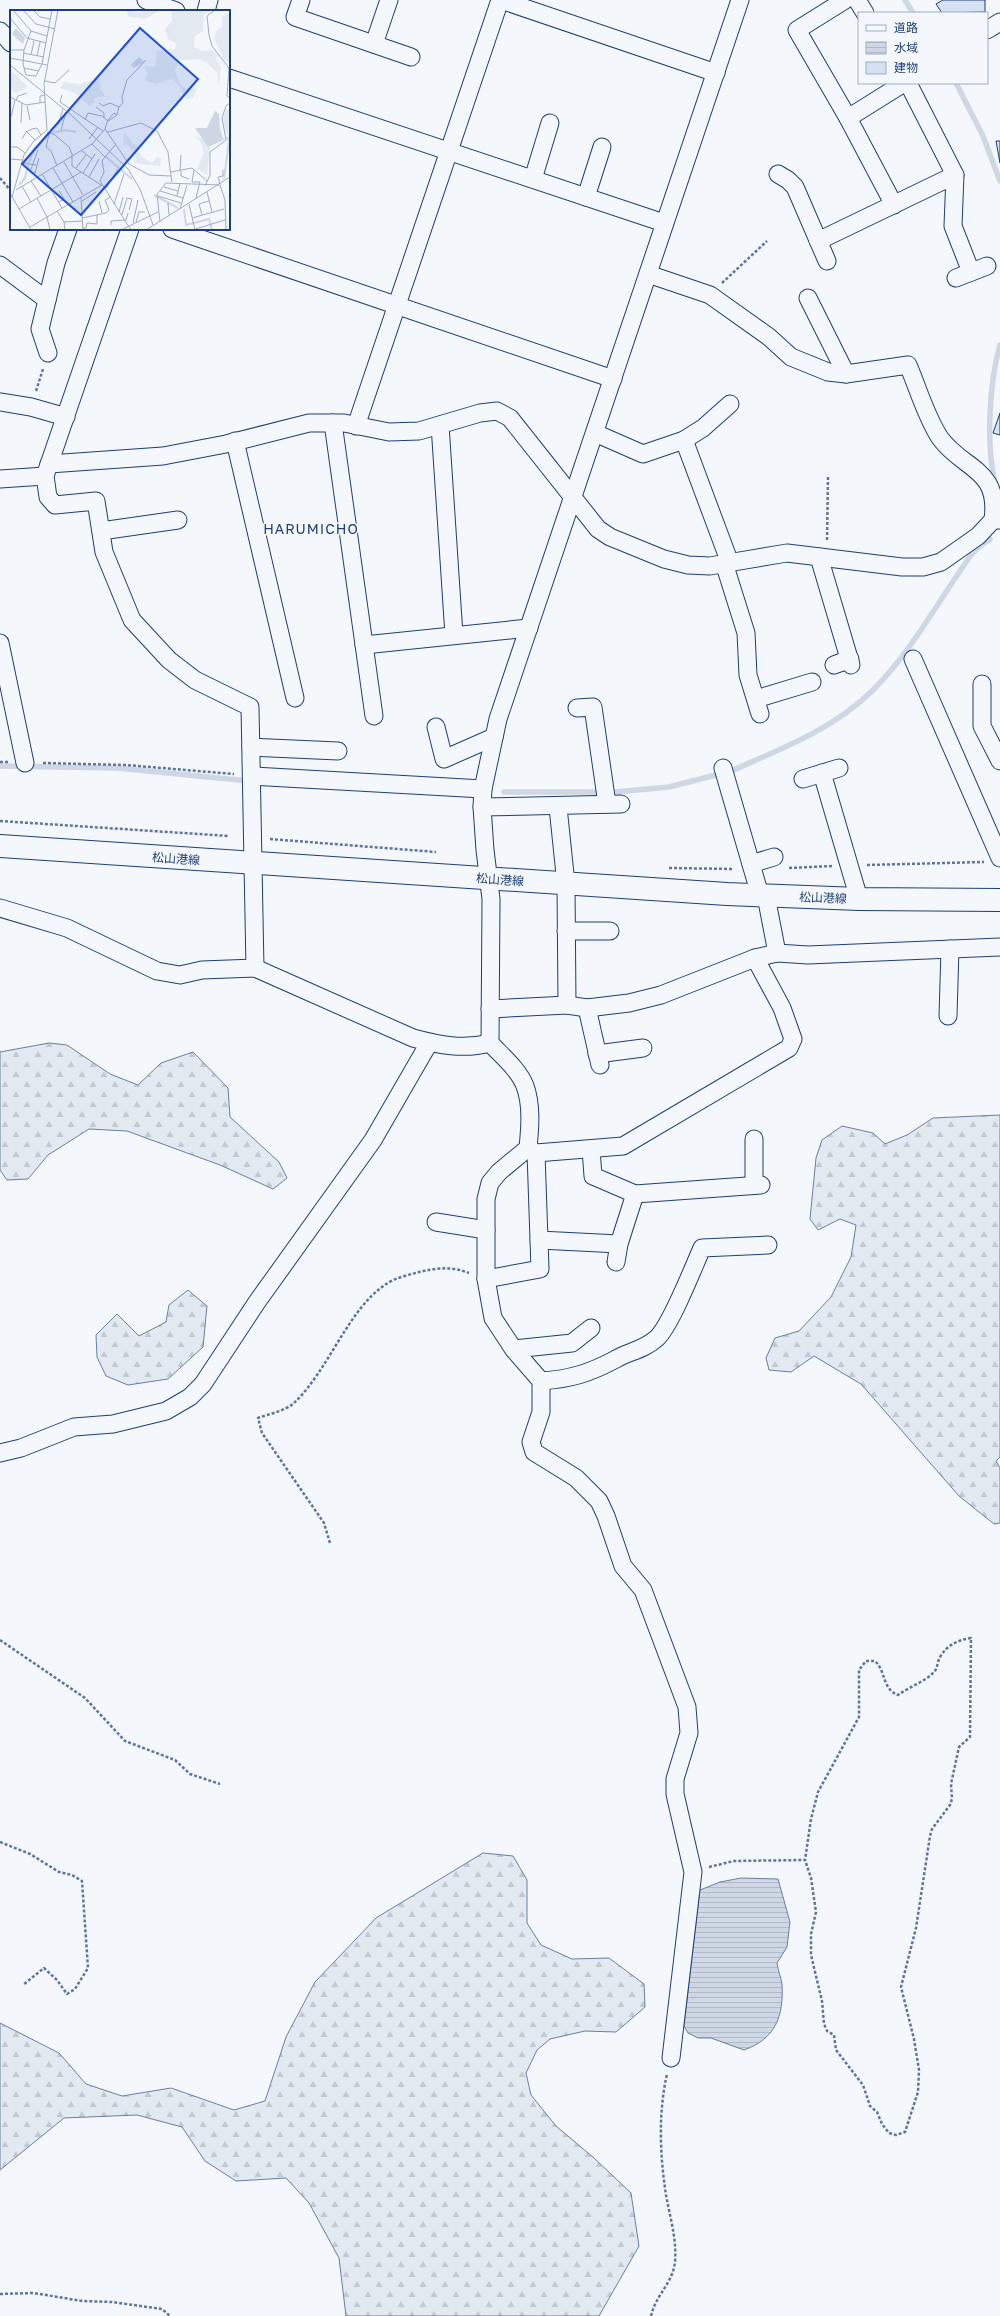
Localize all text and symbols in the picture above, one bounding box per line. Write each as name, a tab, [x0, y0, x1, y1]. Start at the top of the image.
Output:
inset map	[10, 10, 230, 230]
legend	[858, 12, 988, 84]
text: 道路	[894, 20, 918, 35]
text: 水域	[894, 40, 918, 55]
text: 建物	[894, 60, 918, 75]
district label: HARUMICHO	[263, 520, 359, 537]
street label: 松山港線	[152, 849, 201, 868]
street label: 松山港線	[476, 870, 525, 889]
street label: 松山港線	[799, 889, 847, 906]

